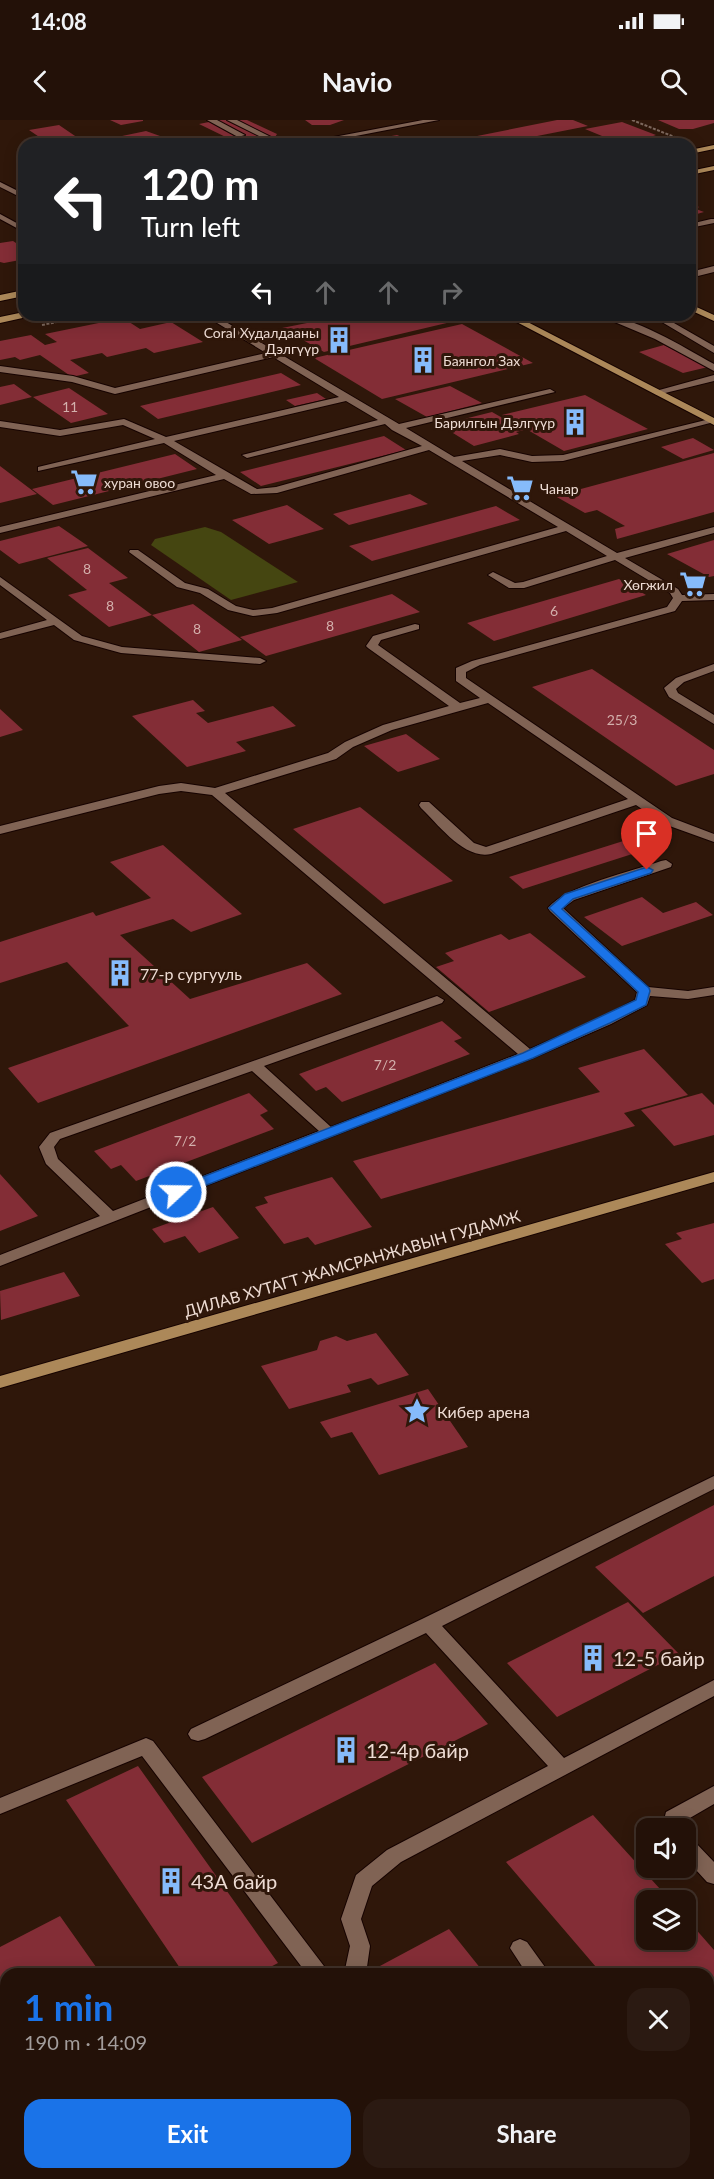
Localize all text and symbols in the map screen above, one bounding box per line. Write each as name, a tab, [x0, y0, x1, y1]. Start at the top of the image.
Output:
text: 14:08	[30, 8, 87, 35]
icon: back	[24, 65, 57, 98]
text: Navio	[322, 65, 392, 98]
icon: search	[657, 65, 690, 98]
text: 120 m	[141, 159, 259, 209]
icon: left	[42, 162, 120, 240]
text: Turn left	[141, 210, 240, 243]
icon: left	[246, 276, 279, 309]
icon: ahead	[309, 276, 342, 309]
icon: ahead	[372, 276, 405, 309]
icon: right	[435, 276, 468, 309]
place label: Coral Худалдааны Дэлгүүр	[204, 324, 319, 357]
building icon: Coral Худалдааны Дэлгүүр	[324, 325, 354, 355]
building icon: Баянгол Зах	[408, 345, 438, 375]
place label: Баянгол Зах	[443, 352, 520, 369]
house number: 11	[62, 398, 78, 415]
building icon: Барилгын Дэлгүүр	[560, 407, 590, 437]
place label: Барилгын Дэлгүүр	[434, 414, 555, 431]
supermarket icon: хуран овоо	[69, 467, 99, 497]
supermarket icon: Чанар	[505, 473, 535, 503]
place label: хуран овоо	[104, 474, 175, 491]
place label: Чанар	[540, 480, 579, 497]
house number: 8	[83, 560, 91, 577]
supermarket icon: Хөгжил	[678, 569, 708, 599]
place label: Хөгжил	[623, 576, 673, 593]
house number: 8	[106, 597, 114, 614]
house number: 6	[550, 602, 558, 619]
house number: 8	[326, 617, 334, 634]
house number: 8	[193, 620, 201, 637]
house number: 25/3	[607, 711, 637, 728]
pin	[621, 808, 672, 870]
icon: arrive	[630, 817, 663, 850]
building icon: 77-р сургууль	[105, 958, 135, 988]
place label: 77-р сургууль	[140, 964, 242, 983]
house number: 7/2	[374, 1056, 396, 1073]
house number: 7/2	[174, 1132, 196, 1149]
position arrow	[144, 1160, 208, 1224]
street label: ДИЛАВ ХУТАГТ ЖАМСРАНЖАВЫН ГУДАМЖ	[182, 1206, 523, 1320]
place icon: Кибер арена	[402, 1396, 432, 1426]
place label: Кибер арена	[437, 1402, 530, 1421]
building icon: 12-5 байр	[578, 1643, 608, 1673]
place label: 12-5 байр	[613, 1646, 705, 1670]
building icon: 12-4р байр	[331, 1735, 361, 1765]
place label: 12-4р байр	[366, 1738, 469, 1762]
map controls	[636, 1818, 696, 1950]
button: sound	[636, 1818, 696, 1878]
building icon: 43А байр	[156, 1866, 186, 1896]
place label: 43А байр	[191, 1869, 277, 1893]
button: layers	[636, 1890, 696, 1950]
text: 1 min	[24, 1985, 113, 2029]
button: close	[627, 1988, 690, 2051]
text: 190 m · 14:09	[24, 2030, 147, 2054]
button: Exit	[24, 2099, 351, 2168]
button: Share	[363, 2099, 690, 2168]

